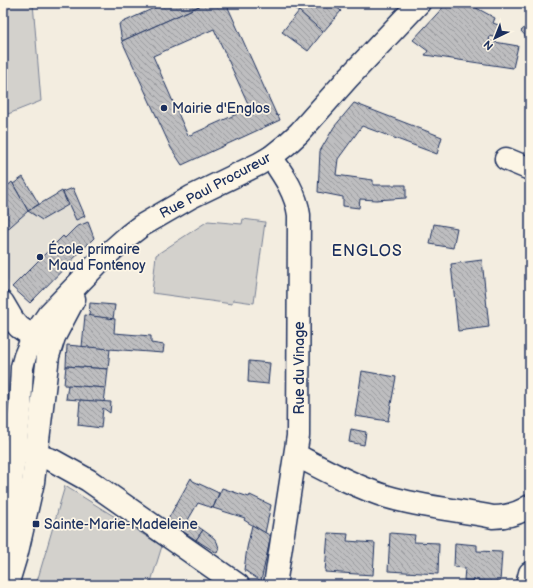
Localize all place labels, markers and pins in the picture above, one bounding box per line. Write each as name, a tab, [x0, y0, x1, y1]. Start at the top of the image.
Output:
place label: Mairie d'Englos	[172, 100, 270, 117]
marker: Mairie d'Englos	[159, 103, 169, 113]
place label: École primaire Maud Fontenoy	[48, 240, 146, 274]
marker: École primaire Maud Fontenoy	[35, 252, 45, 262]
place label: Sainte-Marie-Madeleine	[44, 516, 198, 533]
marker: Sainte-Marie-Madeleine	[31, 519, 41, 529]

